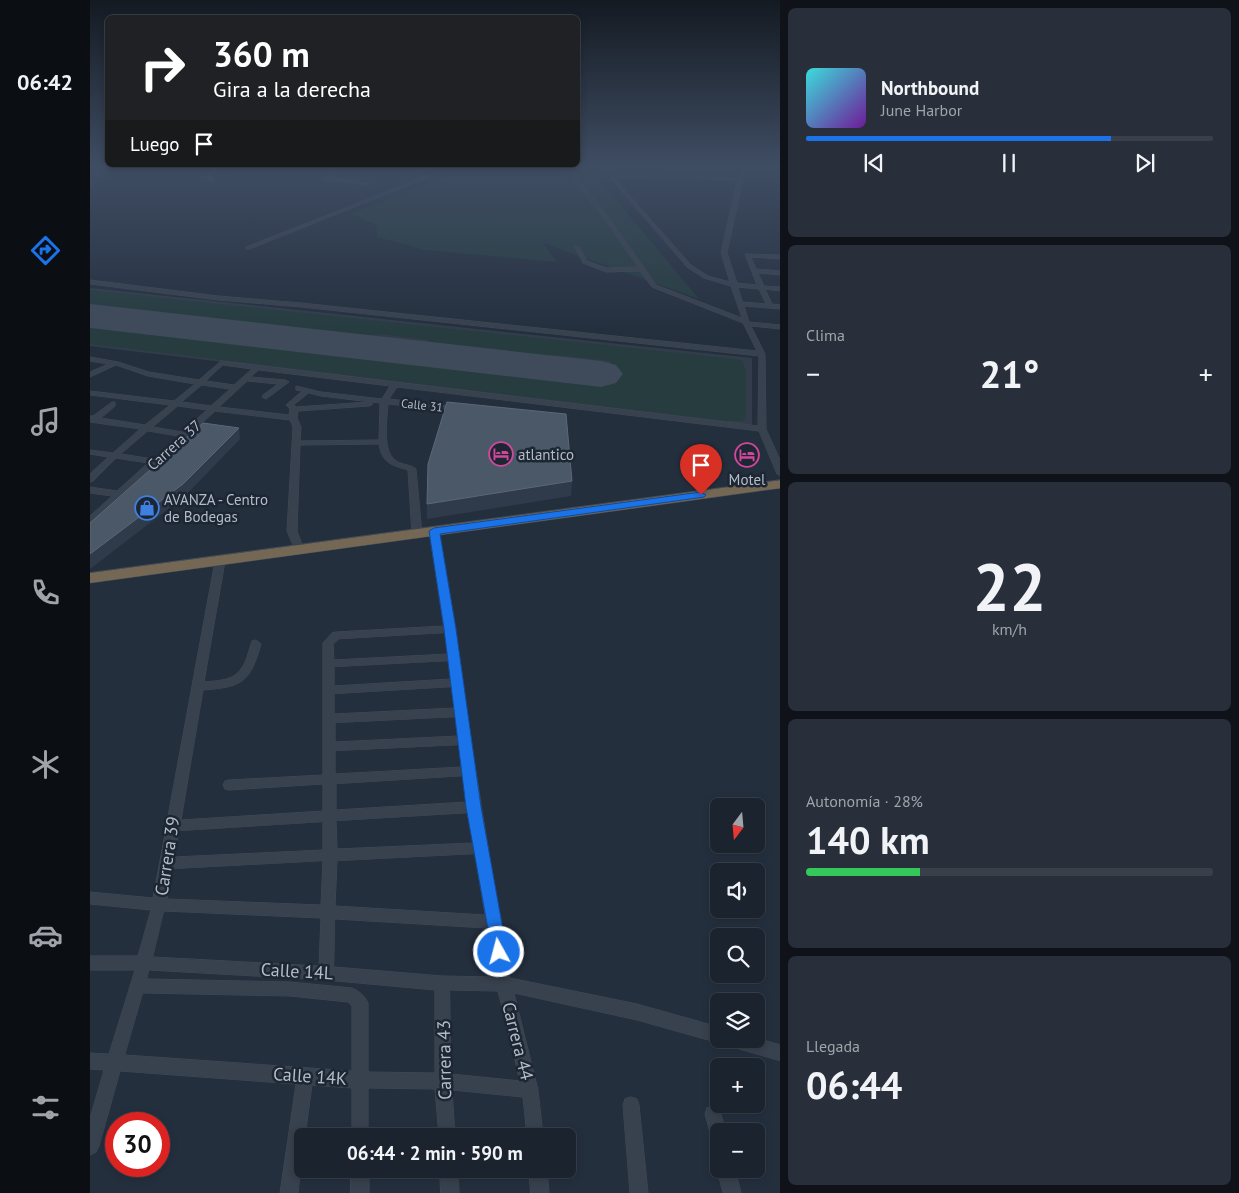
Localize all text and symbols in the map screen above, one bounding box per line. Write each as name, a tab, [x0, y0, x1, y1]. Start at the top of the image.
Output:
text: 360 m	[213, 31, 310, 77]
icon: right	[130, 35, 195, 100]
text: 06:42	[17, 68, 73, 96]
text: Gira a la derecha	[213, 75, 371, 103]
text: Northbound	[881, 76, 979, 100]
text: June Harbor	[881, 100, 962, 120]
icon: arrive	[190, 130, 218, 158]
text: Luego	[130, 132, 180, 156]
icon: previous	[860, 149, 888, 177]
icon: pause	[995, 149, 1023, 177]
icon: next	[1131, 149, 1159, 177]
icon: directions	[28, 233, 63, 268]
text: Clima	[806, 325, 845, 345]
text: 21°	[980, 349, 1039, 398]
text: −	[806, 355, 820, 392]
text: +	[1199, 355, 1213, 392]
street label: Calle 31	[400, 395, 444, 415]
icon: music	[28, 404, 63, 439]
street label: Carrera 37	[143, 416, 205, 474]
hotel icon: atlantico	[488, 441, 514, 467]
hotel icon: Motel	[734, 442, 760, 468]
pin	[680, 444, 722, 495]
place label: atlantico	[518, 445, 574, 464]
icon: arrive	[687, 451, 715, 479]
place label: Motel	[729, 470, 766, 489]
place label: AVANZA - Centro de Bodegas	[164, 490, 268, 526]
shop icon: AVANZA - Centro de Bodegas	[134, 495, 160, 521]
text: 22	[973, 544, 1046, 628]
icon: phone	[28, 575, 63, 610]
text: km/h	[992, 619, 1027, 639]
icon: climate	[28, 747, 63, 782]
text: Autonomía · 28%	[806, 791, 923, 811]
north arrow	[710, 798, 765, 852]
map controls	[710, 798, 765, 1178]
street label: Carrera 39	[149, 815, 185, 897]
text: 140 km	[806, 815, 930, 864]
button: sound	[710, 863, 765, 918]
icon: car	[28, 918, 63, 953]
position arrow	[472, 925, 524, 977]
button: search	[710, 928, 765, 983]
street label: Calle 14L	[260, 958, 334, 984]
button: layers	[710, 993, 765, 1048]
street label: Carrera 44	[497, 1000, 539, 1083]
street label: Carrera 43	[432, 1020, 456, 1100]
text: Llegada	[806, 1036, 860, 1056]
button: +	[710, 1058, 765, 1113]
text: 06:44	[806, 1060, 902, 1109]
street label: Calle 14K	[272, 1062, 348, 1090]
icon: filters	[28, 1090, 63, 1125]
speed limit sign: 30	[105, 1112, 170, 1177]
button: −	[710, 1123, 765, 1178]
text: 06:44 · 2 min · 590 m	[347, 1141, 523, 1165]

